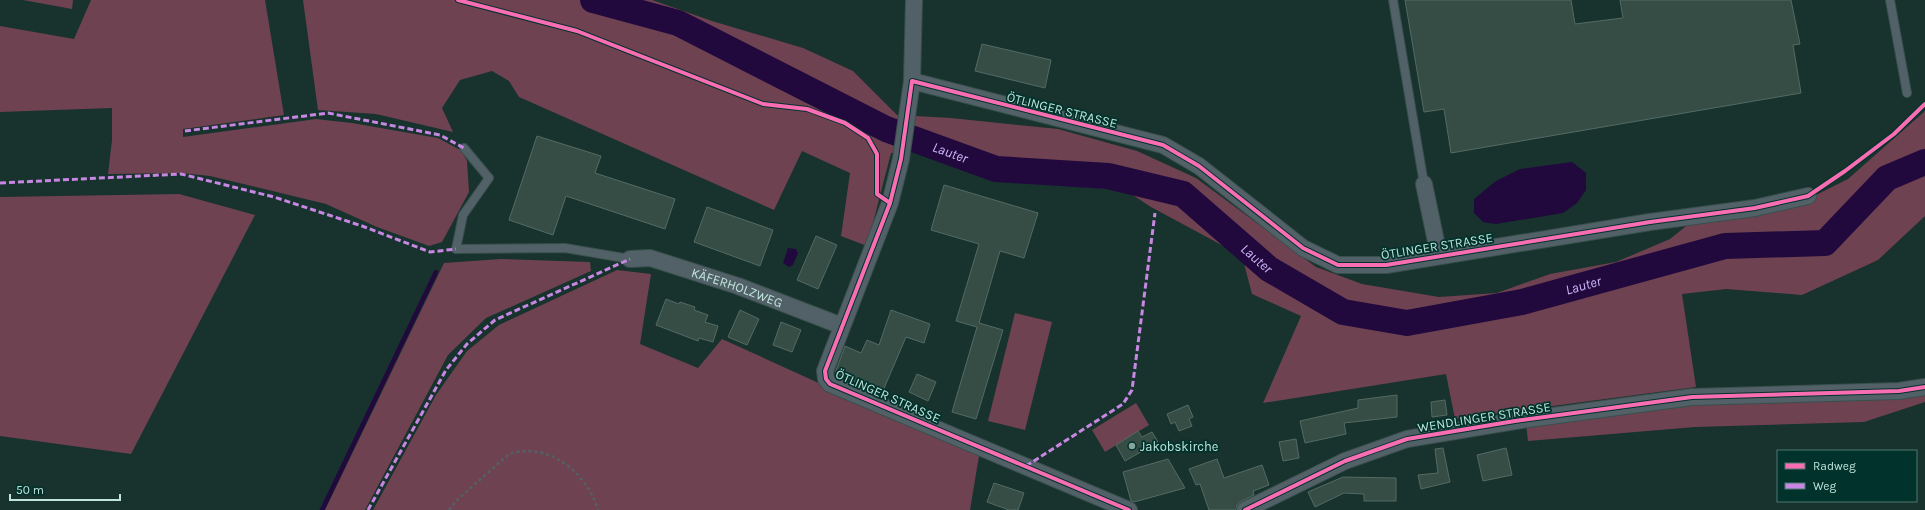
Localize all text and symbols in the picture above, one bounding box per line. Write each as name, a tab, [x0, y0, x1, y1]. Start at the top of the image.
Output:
street label: ÖTLINGER STRASSE	[1005, 88, 1119, 131]
water label: Lauter	[930, 138, 972, 167]
street label: ÖTLINGER STRASSE	[1380, 229, 1494, 262]
water label: Lauter	[1238, 240, 1277, 278]
street label: KÄFERHOLZWEG	[690, 264, 785, 310]
water label: Lauter	[1563, 272, 1604, 298]
street label: ÖTLINGER STRASSE	[833, 365, 943, 426]
street label: WENDLINGER STRASSE	[1416, 399, 1552, 435]
place label: Jakobskirche	[1140, 439, 1219, 454]
marker: Jakobskirche	[1127, 441, 1137, 451]
legend	[1777, 450, 1917, 502]
text: Radweg	[1813, 459, 1856, 473]
scale bar	[10, 476, 120, 502]
text: Weg	[1813, 479, 1837, 493]
text: 50 m	[16, 483, 44, 497]

